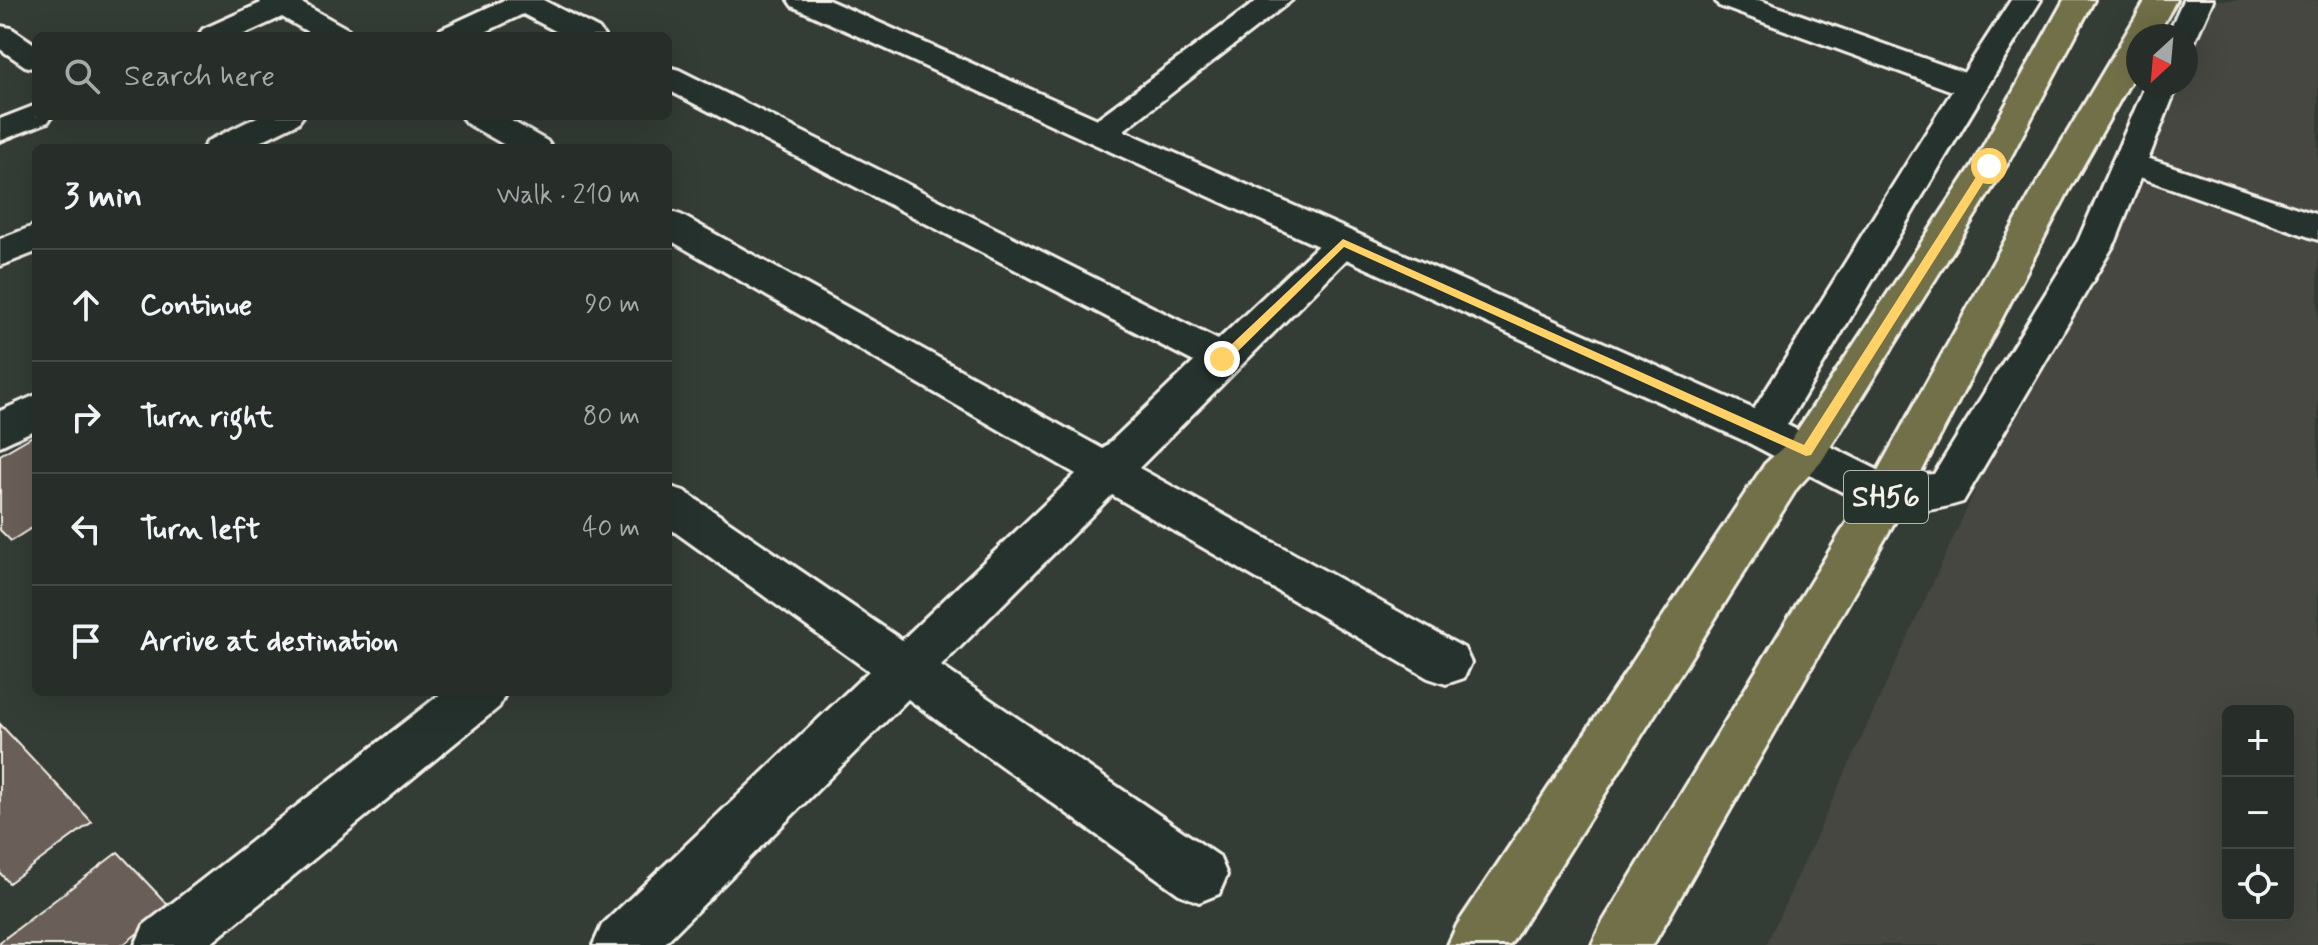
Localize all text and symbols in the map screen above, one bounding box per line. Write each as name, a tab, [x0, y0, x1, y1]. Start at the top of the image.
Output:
north arrow	[2126, 24, 2198, 96]
search box	[32, 32, 672, 120]
icon: search	[60, 54, 104, 98]
text: Search here	[124, 57, 275, 96]
route start	[1971, 148, 2007, 184]
text: 3 min	[64, 174, 142, 219]
text: Walk · 210 m	[497, 179, 640, 213]
icon: ahead	[64, 283, 108, 327]
text: Continue	[140, 286, 252, 325]
text: 90 m	[585, 288, 640, 322]
route end	[1204, 341, 1240, 377]
icon: right	[64, 395, 108, 439]
text: Turn right	[140, 398, 273, 437]
text: 80 m	[583, 400, 640, 434]
road number: SH56	[1844, 471, 1928, 523]
icon: left	[64, 507, 108, 551]
text: Turn left	[140, 510, 260, 549]
text: 40 m	[582, 512, 640, 546]
icon: arrive	[64, 619, 108, 663]
text: Arrive at destination	[140, 622, 398, 661]
map controls	[2222, 705, 2294, 921]
button: +	[2222, 705, 2294, 777]
button: −	[2222, 777, 2294, 849]
button: locate	[2222, 849, 2294, 921]

